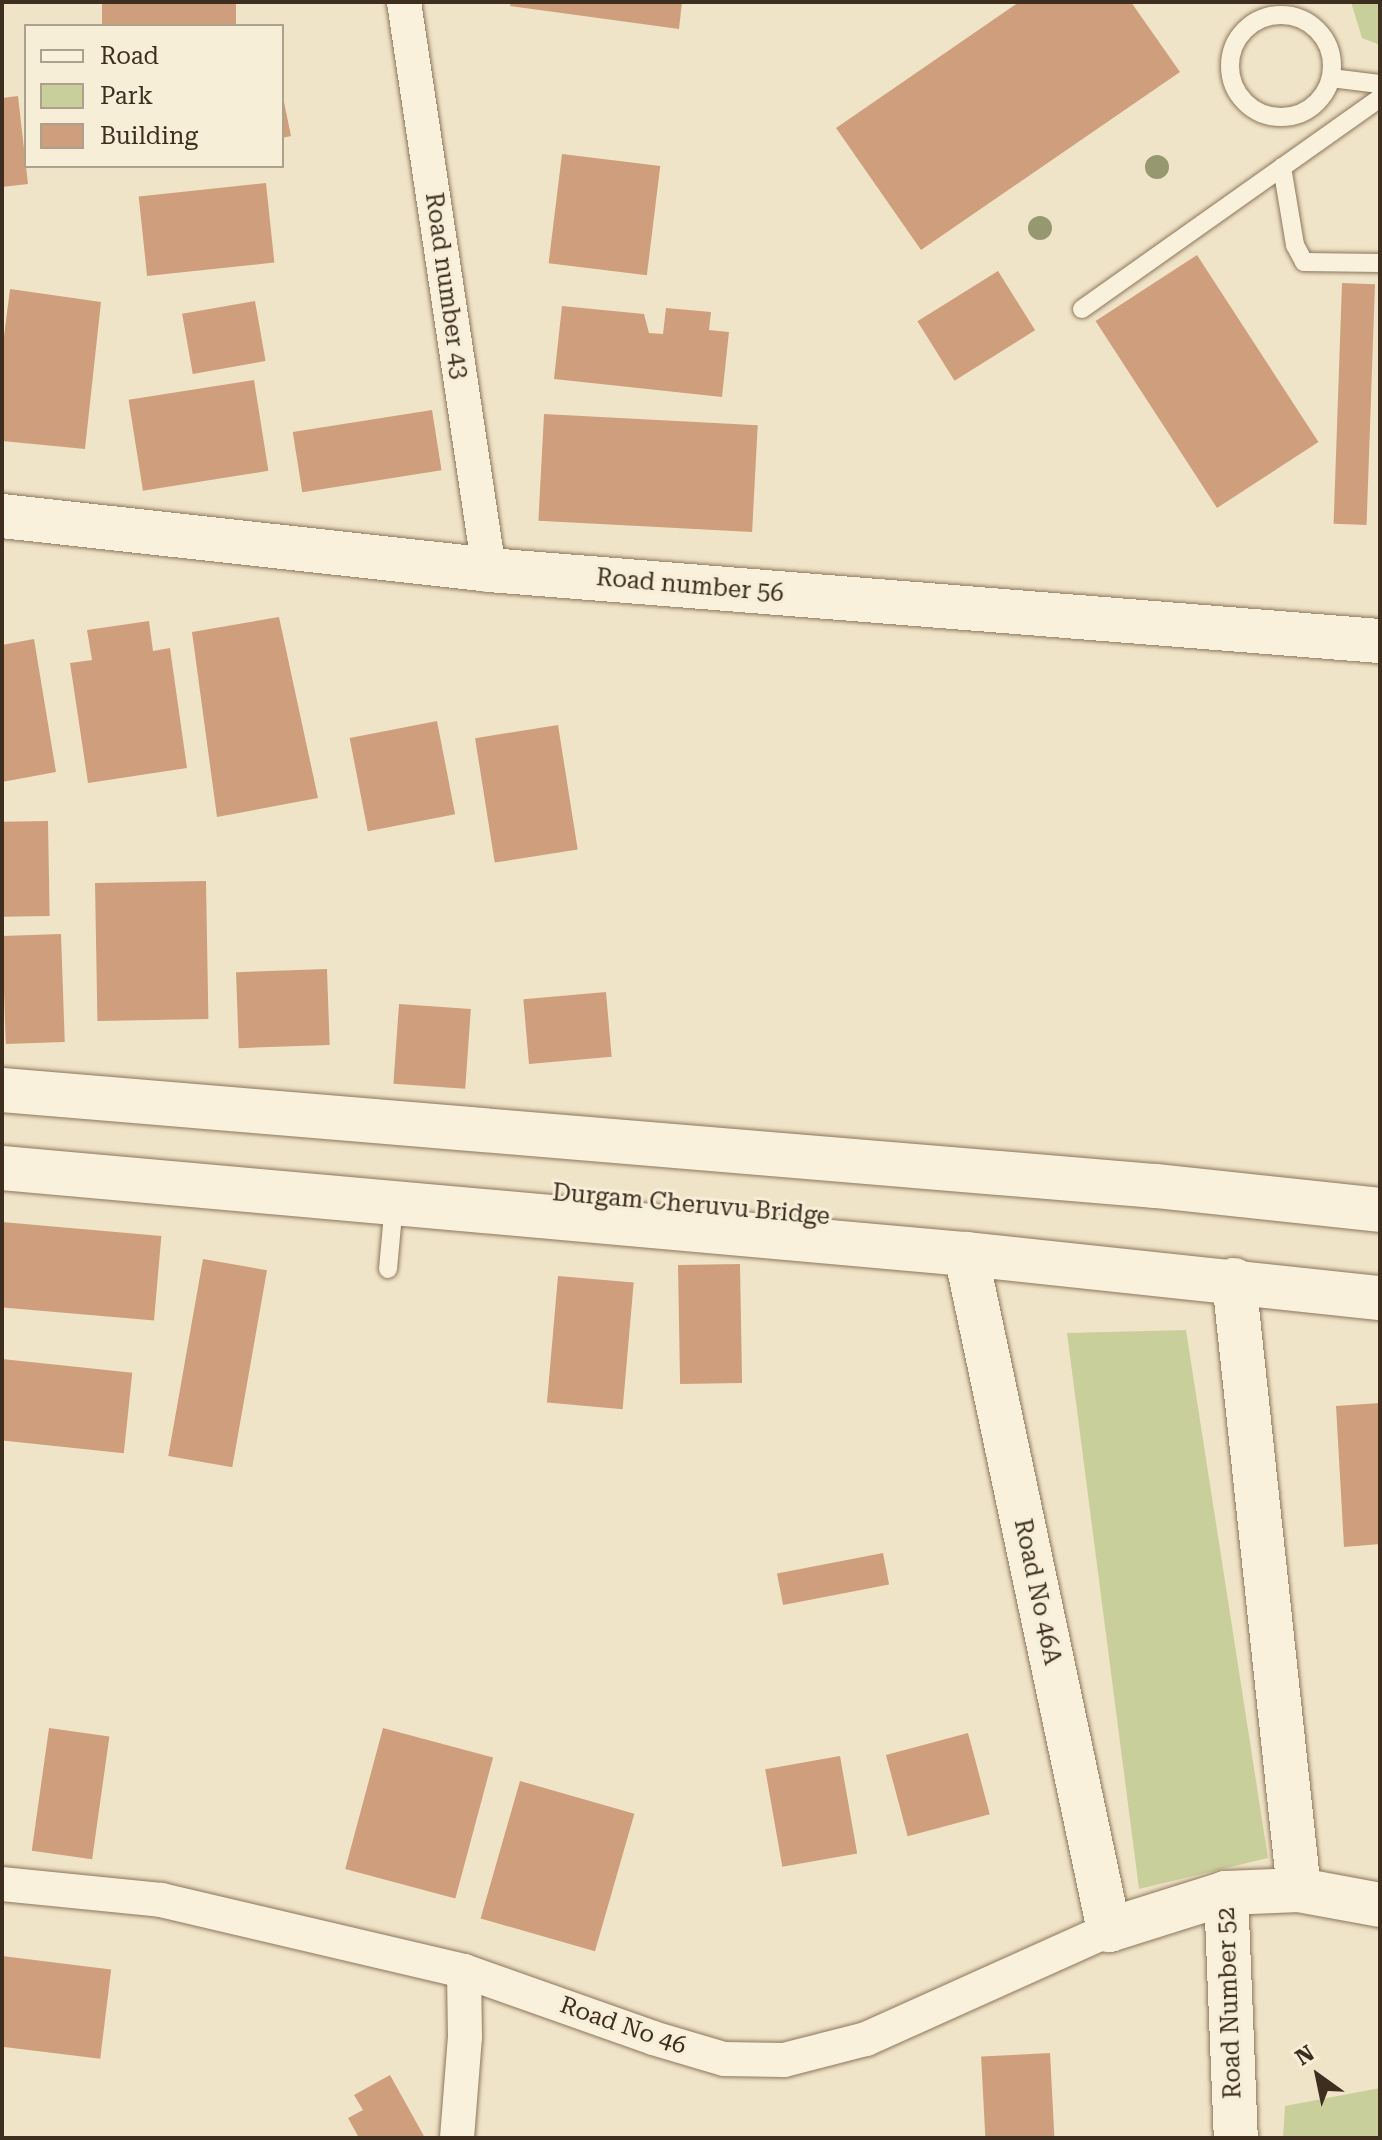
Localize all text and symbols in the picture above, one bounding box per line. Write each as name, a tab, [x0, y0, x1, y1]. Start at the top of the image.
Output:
legend	[24, 24, 284, 168]
text: Road	[100, 42, 159, 70]
text: Park	[100, 82, 153, 110]
text: Building	[100, 122, 198, 150]
street label: Road number 43	[419, 191, 473, 381]
street label: Road number 56	[595, 563, 785, 609]
street label: Durgam Cheruvu Bridge	[551, 1179, 831, 1231]
street label: Road No 46A	[1007, 1516, 1067, 1668]
street label: Road Number 52	[1212, 1907, 1248, 2099]
street label: Road No 46	[556, 1991, 690, 2061]
north arrow	[1278, 2036, 1358, 2116]
text: N	[1291, 2040, 1319, 2071]

